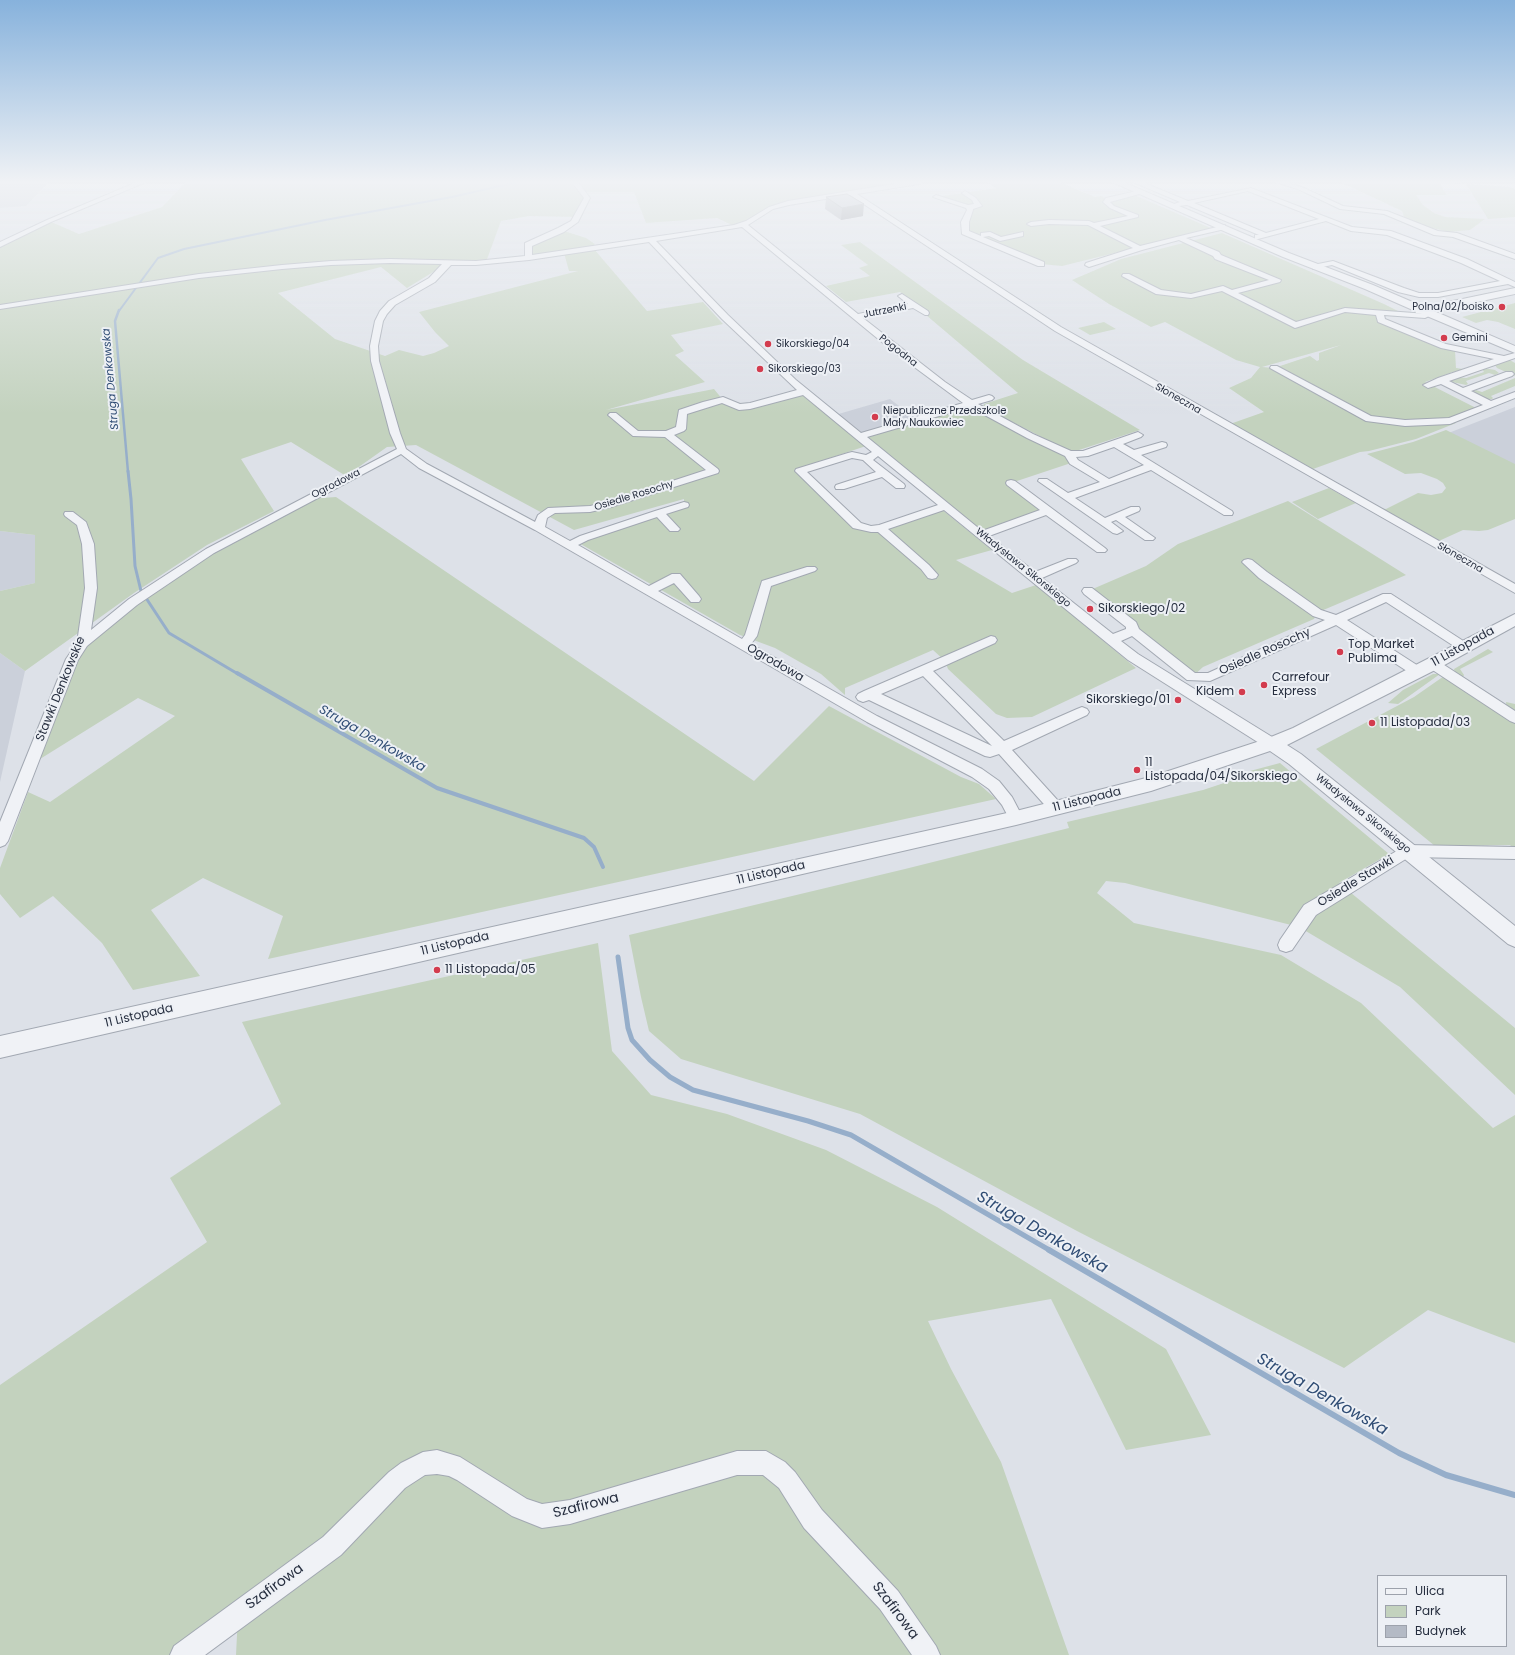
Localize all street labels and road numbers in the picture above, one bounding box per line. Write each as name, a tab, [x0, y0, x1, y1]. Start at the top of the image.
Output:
street label: Jutrzenki	[862, 301, 908, 321]
street label: Pogodna	[876, 332, 920, 370]
street label: Słoneczna	[1153, 381, 1203, 417]
street label: Ogrodowa	[310, 467, 362, 501]
street label: Osiedle Rosochy	[593, 478, 675, 514]
street label: Władysława Sikorskiego	[973, 526, 1073, 610]
street label: Słoneczna	[1435, 540, 1485, 576]
street label: 11 Listopada	[1429, 624, 1497, 670]
street label: Osiedle Rosochy	[1217, 625, 1313, 679]
street label: Stawki Denkowskie	[33, 634, 89, 744]
street label: Ogrodowa	[744, 641, 806, 685]
street label: Władysława Sikorskiego	[1313, 772, 1413, 856]
street label: 11 Listopada	[1051, 785, 1123, 815]
street label: Osiedle Stawki	[1315, 854, 1397, 910]
street label: 11 Listopada	[735, 858, 807, 888]
street label: 11 Listopada	[419, 929, 491, 959]
street label: 11 Listopada	[103, 1001, 175, 1031]
street label: Szafirowa	[551, 1490, 621, 1522]
street label: Szafirowa	[243, 1560, 307, 1614]
street label: Szafirowa	[868, 1579, 922, 1643]

